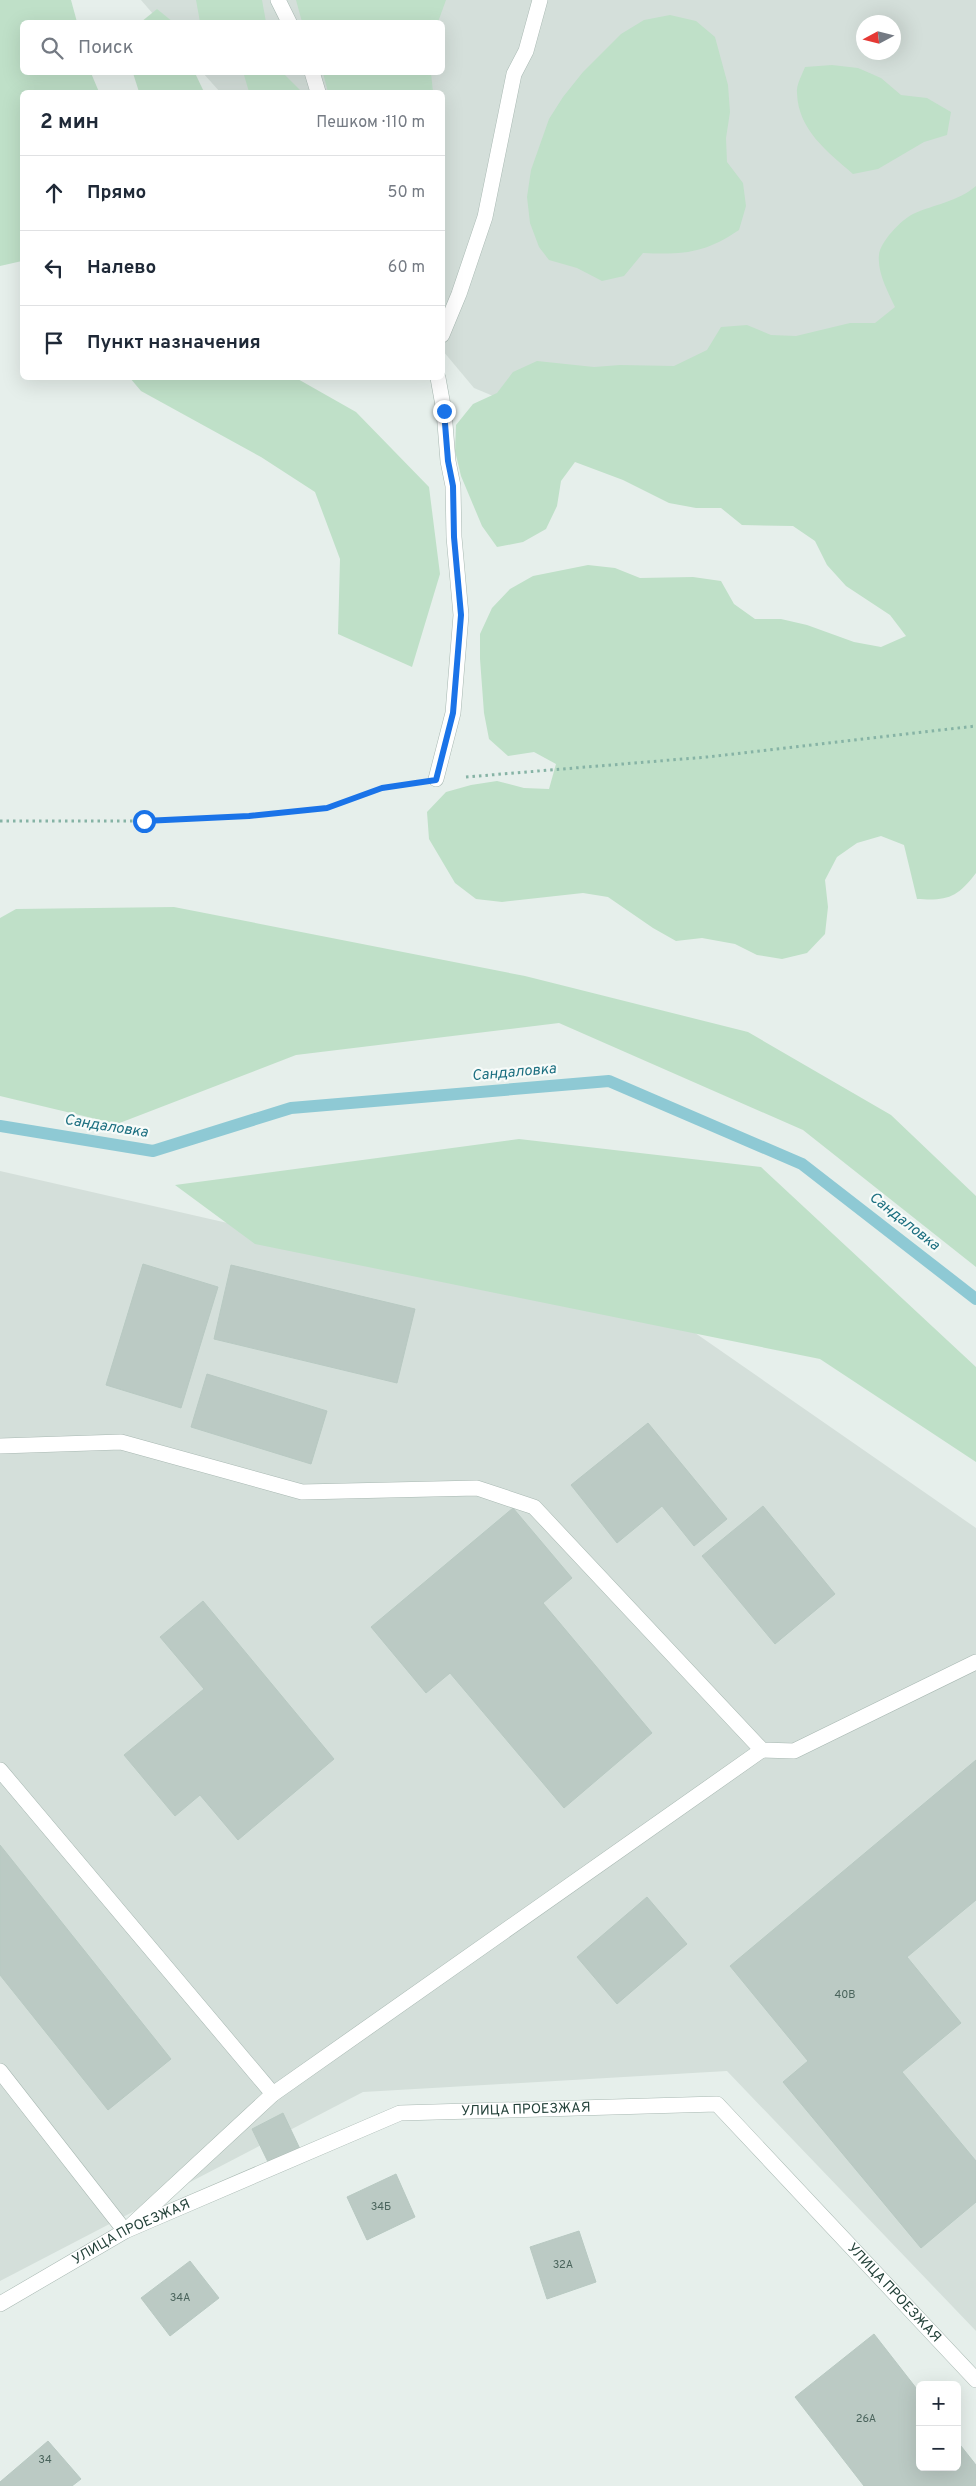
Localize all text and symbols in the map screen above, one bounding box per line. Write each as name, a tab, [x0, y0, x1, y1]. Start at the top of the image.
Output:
north arrow	[856, 15, 901, 60]
search box	[20, 20, 445, 75]
icon: search	[38, 34, 66, 62]
text: Поиск	[78, 36, 134, 60]
text: 2 мин	[40, 109, 99, 136]
text: Пешком · 110 m	[316, 113, 425, 133]
icon: ahead	[40, 179, 68, 207]
text: Прямо	[87, 181, 146, 205]
text: 50 m	[388, 183, 425, 203]
icon: left	[40, 254, 68, 282]
text: Налево	[87, 256, 156, 280]
text: 60 m	[388, 258, 425, 278]
icon: arrive	[40, 329, 68, 357]
text: Пункт назначения	[87, 331, 261, 355]
route end	[433, 400, 456, 423]
route start	[133, 810, 156, 833]
water label: Сандаловка	[471, 1060, 557, 1086]
water label: Сандаловка	[63, 1111, 149, 1143]
water label: Сандаловка	[865, 1189, 943, 1256]
house number: 40В	[834, 1988, 856, 2002]
street label: УЛИЦА ПРОЕЗЖАЯ	[461, 2099, 591, 2120]
street label: УЛИЦА ПРОЕЗЖАЯ	[69, 2196, 193, 2268]
house number: 34Б	[371, 2200, 391, 2214]
street label: УЛИЦА ПРОЕЗЖАЯ	[844, 2240, 945, 2346]
house number: 32А	[553, 2258, 573, 2272]
house number: 34А	[170, 2291, 190, 2305]
map controls	[916, 2381, 961, 2471]
button: +	[916, 2381, 961, 2426]
house number: 26А	[856, 2412, 876, 2426]
button: −	[916, 2426, 961, 2471]
house number: 34	[38, 2453, 52, 2467]

